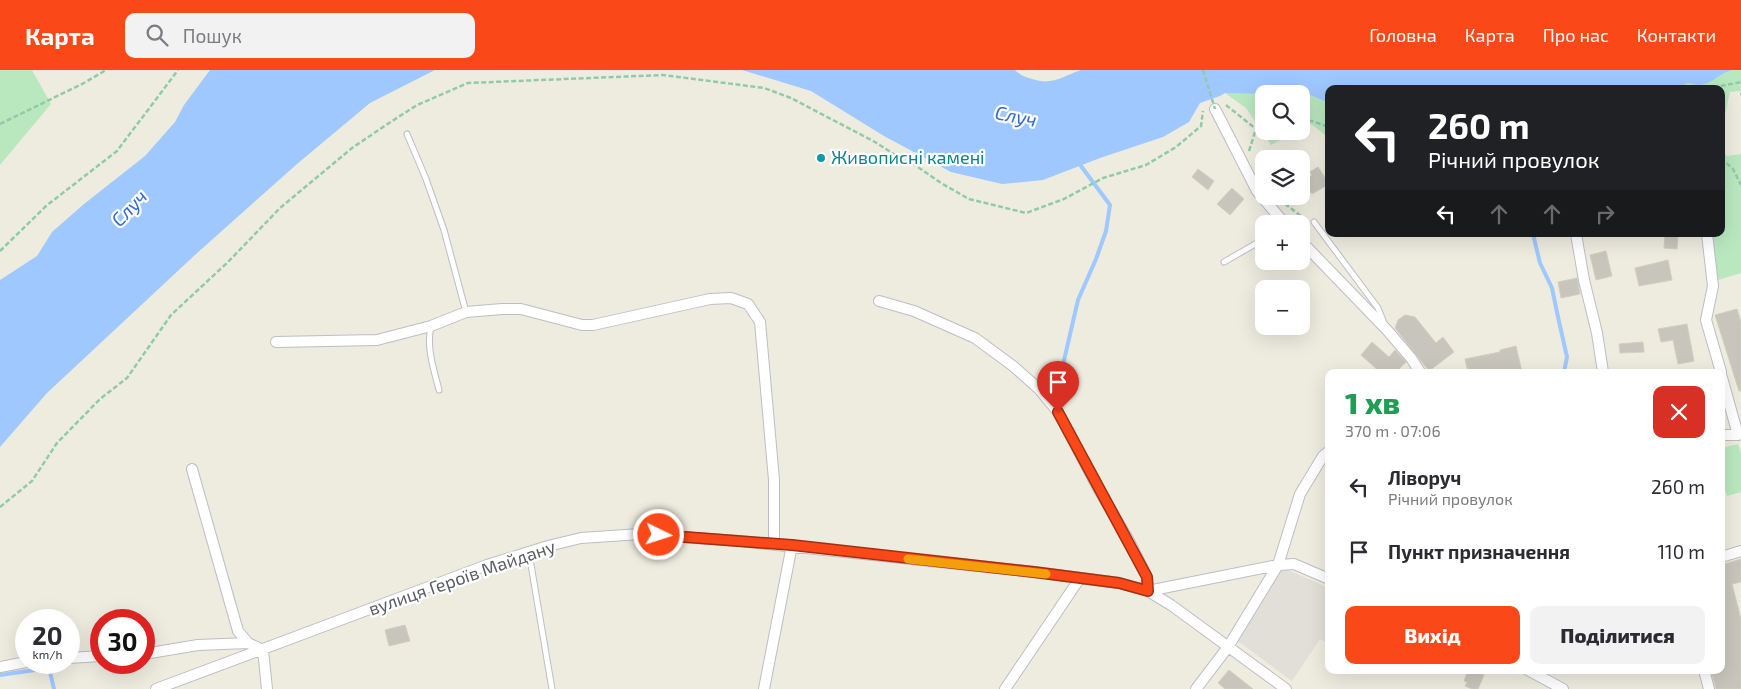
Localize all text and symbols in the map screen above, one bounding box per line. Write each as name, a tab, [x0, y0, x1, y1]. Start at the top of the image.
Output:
search box	[125, 13, 475, 58]
text: Карта	[25, 21, 95, 50]
icon: search	[143, 21, 171, 49]
text: Пошук	[183, 24, 242, 47]
text: Головна	[1369, 24, 1437, 46]
text: Карта	[1465, 24, 1515, 46]
text: Про нас	[1543, 24, 1609, 46]
text: Контакти	[1637, 24, 1716, 46]
map controls	[1255, 85, 1310, 335]
button: search	[1255, 85, 1310, 140]
water label: Случ	[993, 100, 1039, 131]
text: 260 m	[1428, 104, 1529, 146]
icon: left	[1345, 105, 1410, 170]
place label: Живописні камені	[831, 146, 985, 168]
text: Річний провулок	[1428, 146, 1600, 172]
button: layers	[1255, 150, 1310, 205]
marker: Живописні камені	[815, 152, 827, 164]
water label: Случ	[106, 184, 151, 231]
icon: left	[1432, 200, 1460, 228]
icon: ahead	[1485, 200, 1513, 228]
icon: ahead	[1538, 200, 1566, 228]
icon: right	[1591, 200, 1619, 228]
button: +	[1255, 215, 1310, 270]
button: −	[1255, 280, 1310, 335]
pin	[1037, 361, 1079, 412]
icon: arrive	[1044, 368, 1072, 396]
text: 1 хв	[1345, 384, 1400, 420]
button: close	[1653, 386, 1705, 438]
text: 370 m · 07:06	[1345, 421, 1441, 440]
text: Ліворуч	[1388, 466, 1461, 489]
icon: left	[1345, 473, 1373, 501]
text: 260 m	[1651, 475, 1705, 498]
text: Річний провулок	[1388, 489, 1513, 508]
position arrow	[632, 508, 684, 560]
street label: вулиця Героїв Майдану	[365, 535, 558, 619]
icon: arrive	[1345, 538, 1373, 566]
text: Пункт призначення	[1388, 540, 1570, 563]
text: 110 m	[1658, 540, 1705, 563]
button: Вихід	[1345, 606, 1520, 664]
button: Поділитися	[1530, 606, 1705, 664]
speed limit sign: 30	[90, 609, 155, 674]
text: 20	[32, 620, 63, 650]
text: km/h	[33, 647, 62, 661]

